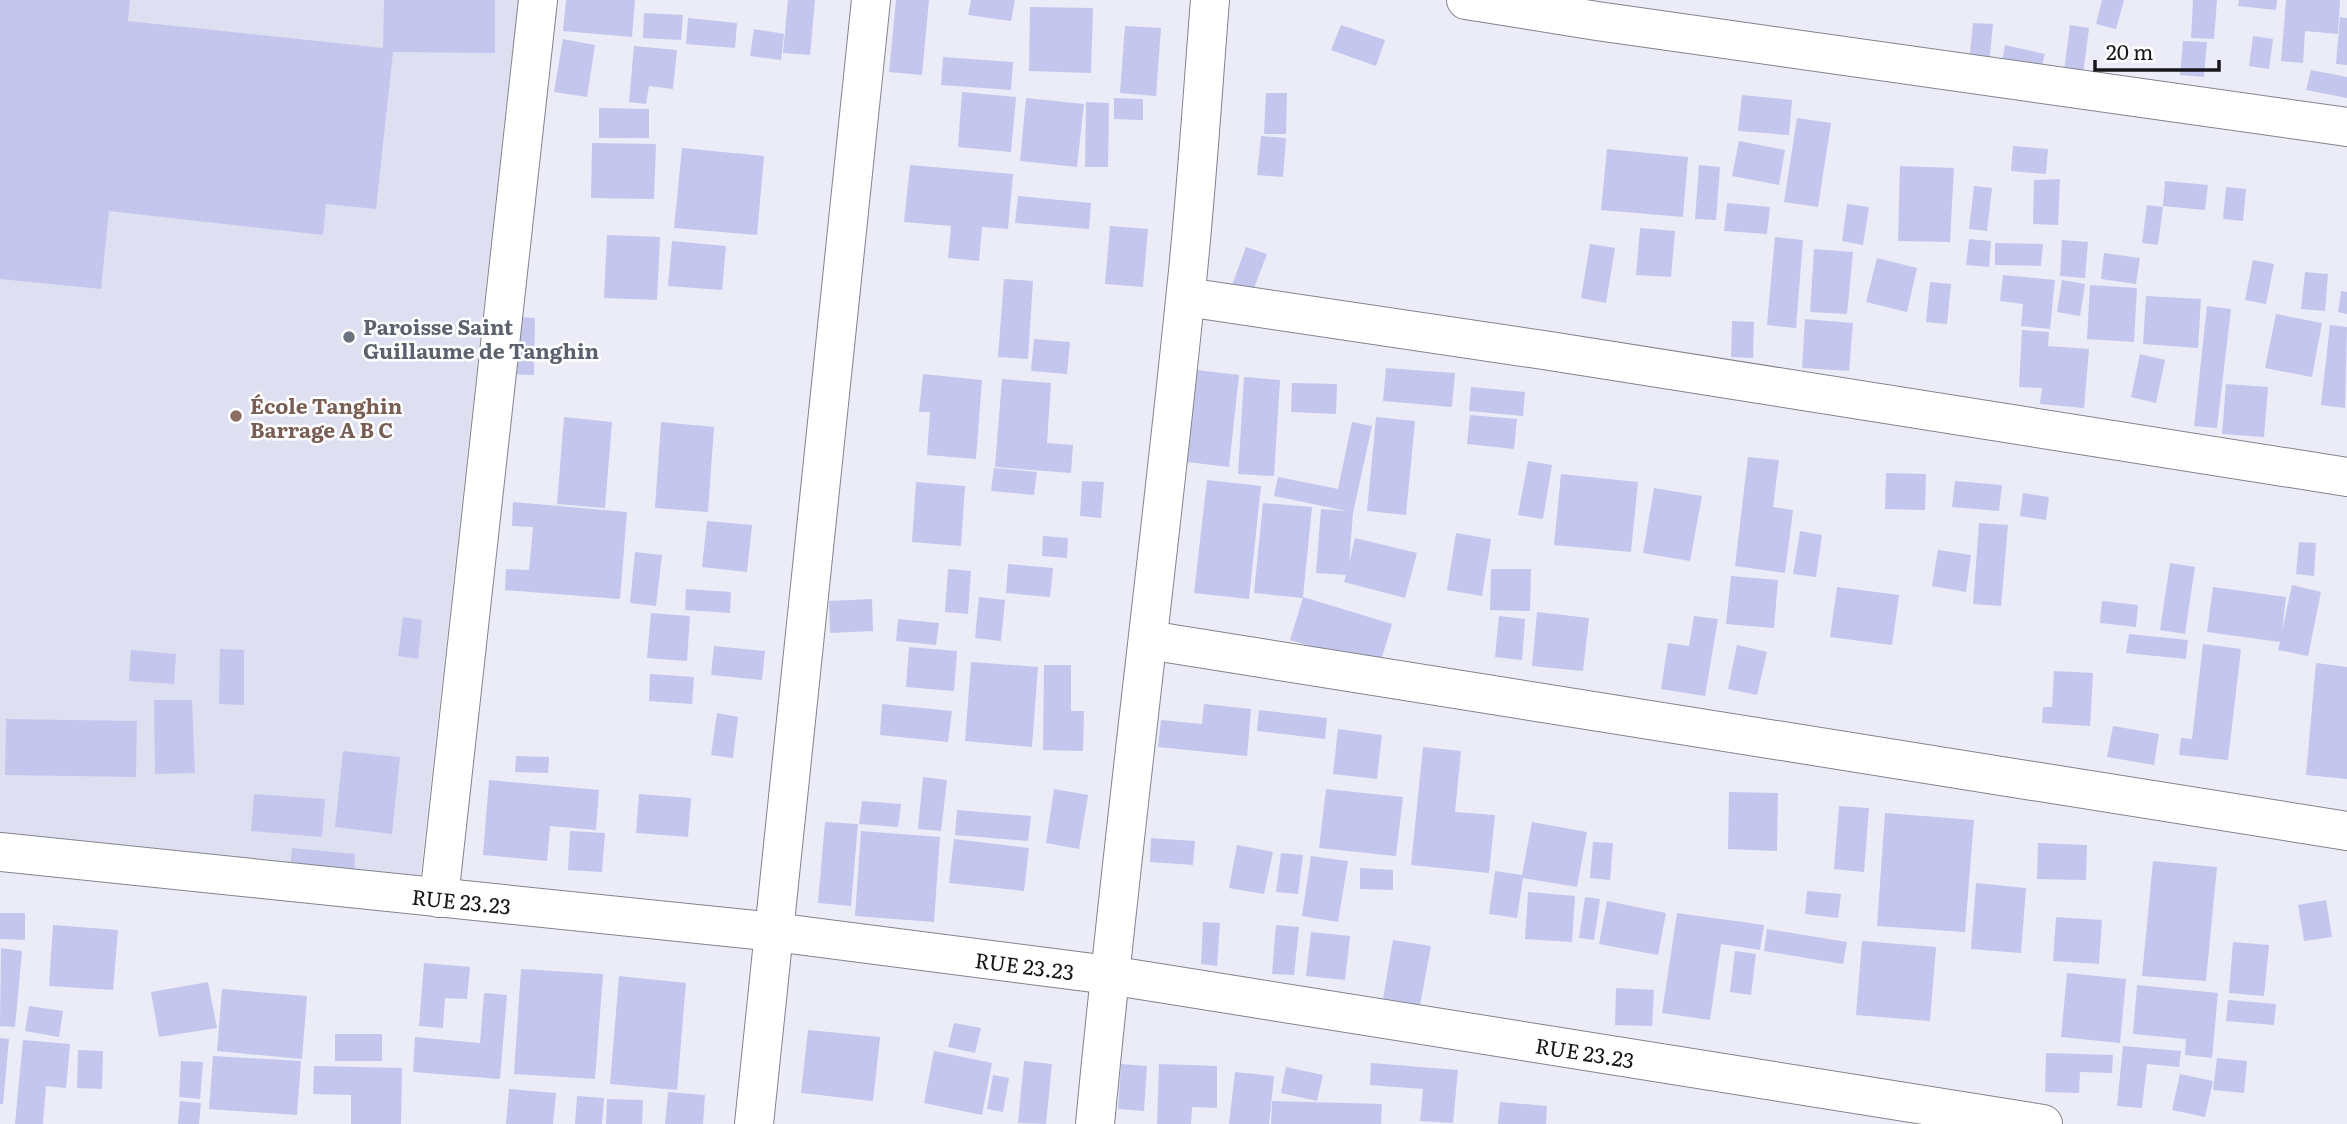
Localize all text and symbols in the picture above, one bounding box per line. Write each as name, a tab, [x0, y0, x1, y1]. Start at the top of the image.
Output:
scale bar	[2095, 28, 2219, 72]
text: 20 m	[2106, 35, 2153, 66]
place label: Paroisse Saint Guillaume de Tanghin	[363, 310, 600, 365]
marker: Paroisse Saint Guillaume de Tanghin	[341, 329, 357, 345]
place label: École Tanghin Barrage A B C	[250, 389, 403, 444]
marker: École Tanghin Barrage A B C	[228, 408, 244, 424]
street label: RUE 23.23	[410, 879, 513, 920]
street label: RUE 23.23	[973, 942, 1076, 986]
street label: RUE 23.23	[1533, 1028, 1637, 1074]

